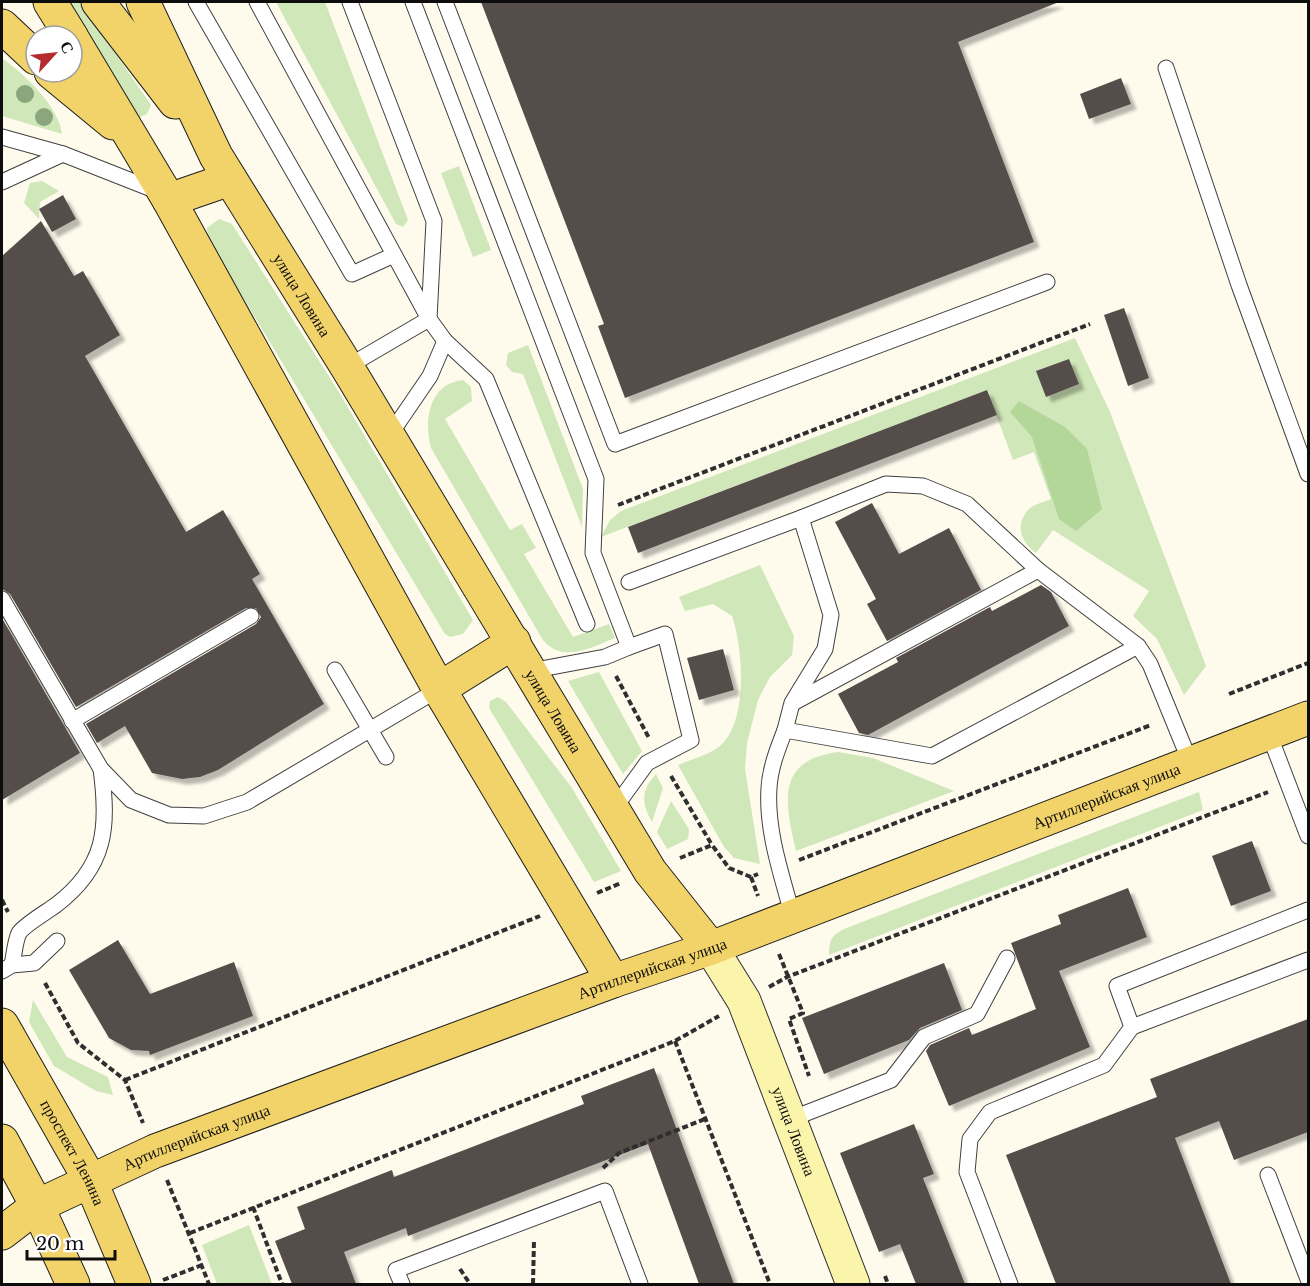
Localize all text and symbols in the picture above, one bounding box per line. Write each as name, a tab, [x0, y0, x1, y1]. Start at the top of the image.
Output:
north arrow	[24, 24, 84, 84]
text: С	[56, 37, 79, 57]
street label: улица Ловина	[269, 250, 336, 340]
street label: улица Ловина	[521, 665, 587, 756]
street label: Артиллерийская улица	[1030, 758, 1183, 833]
street label: Артиллерийская улица	[575, 933, 729, 1003]
street label: улица Ловина	[768, 1084, 820, 1179]
street label: проспект Ленина	[36, 1096, 110, 1208]
street label: Артиллерийская улица	[119, 1099, 273, 1175]
scale bar	[27, 1223, 116, 1261]
text: 20 m	[36, 1233, 84, 1255]

